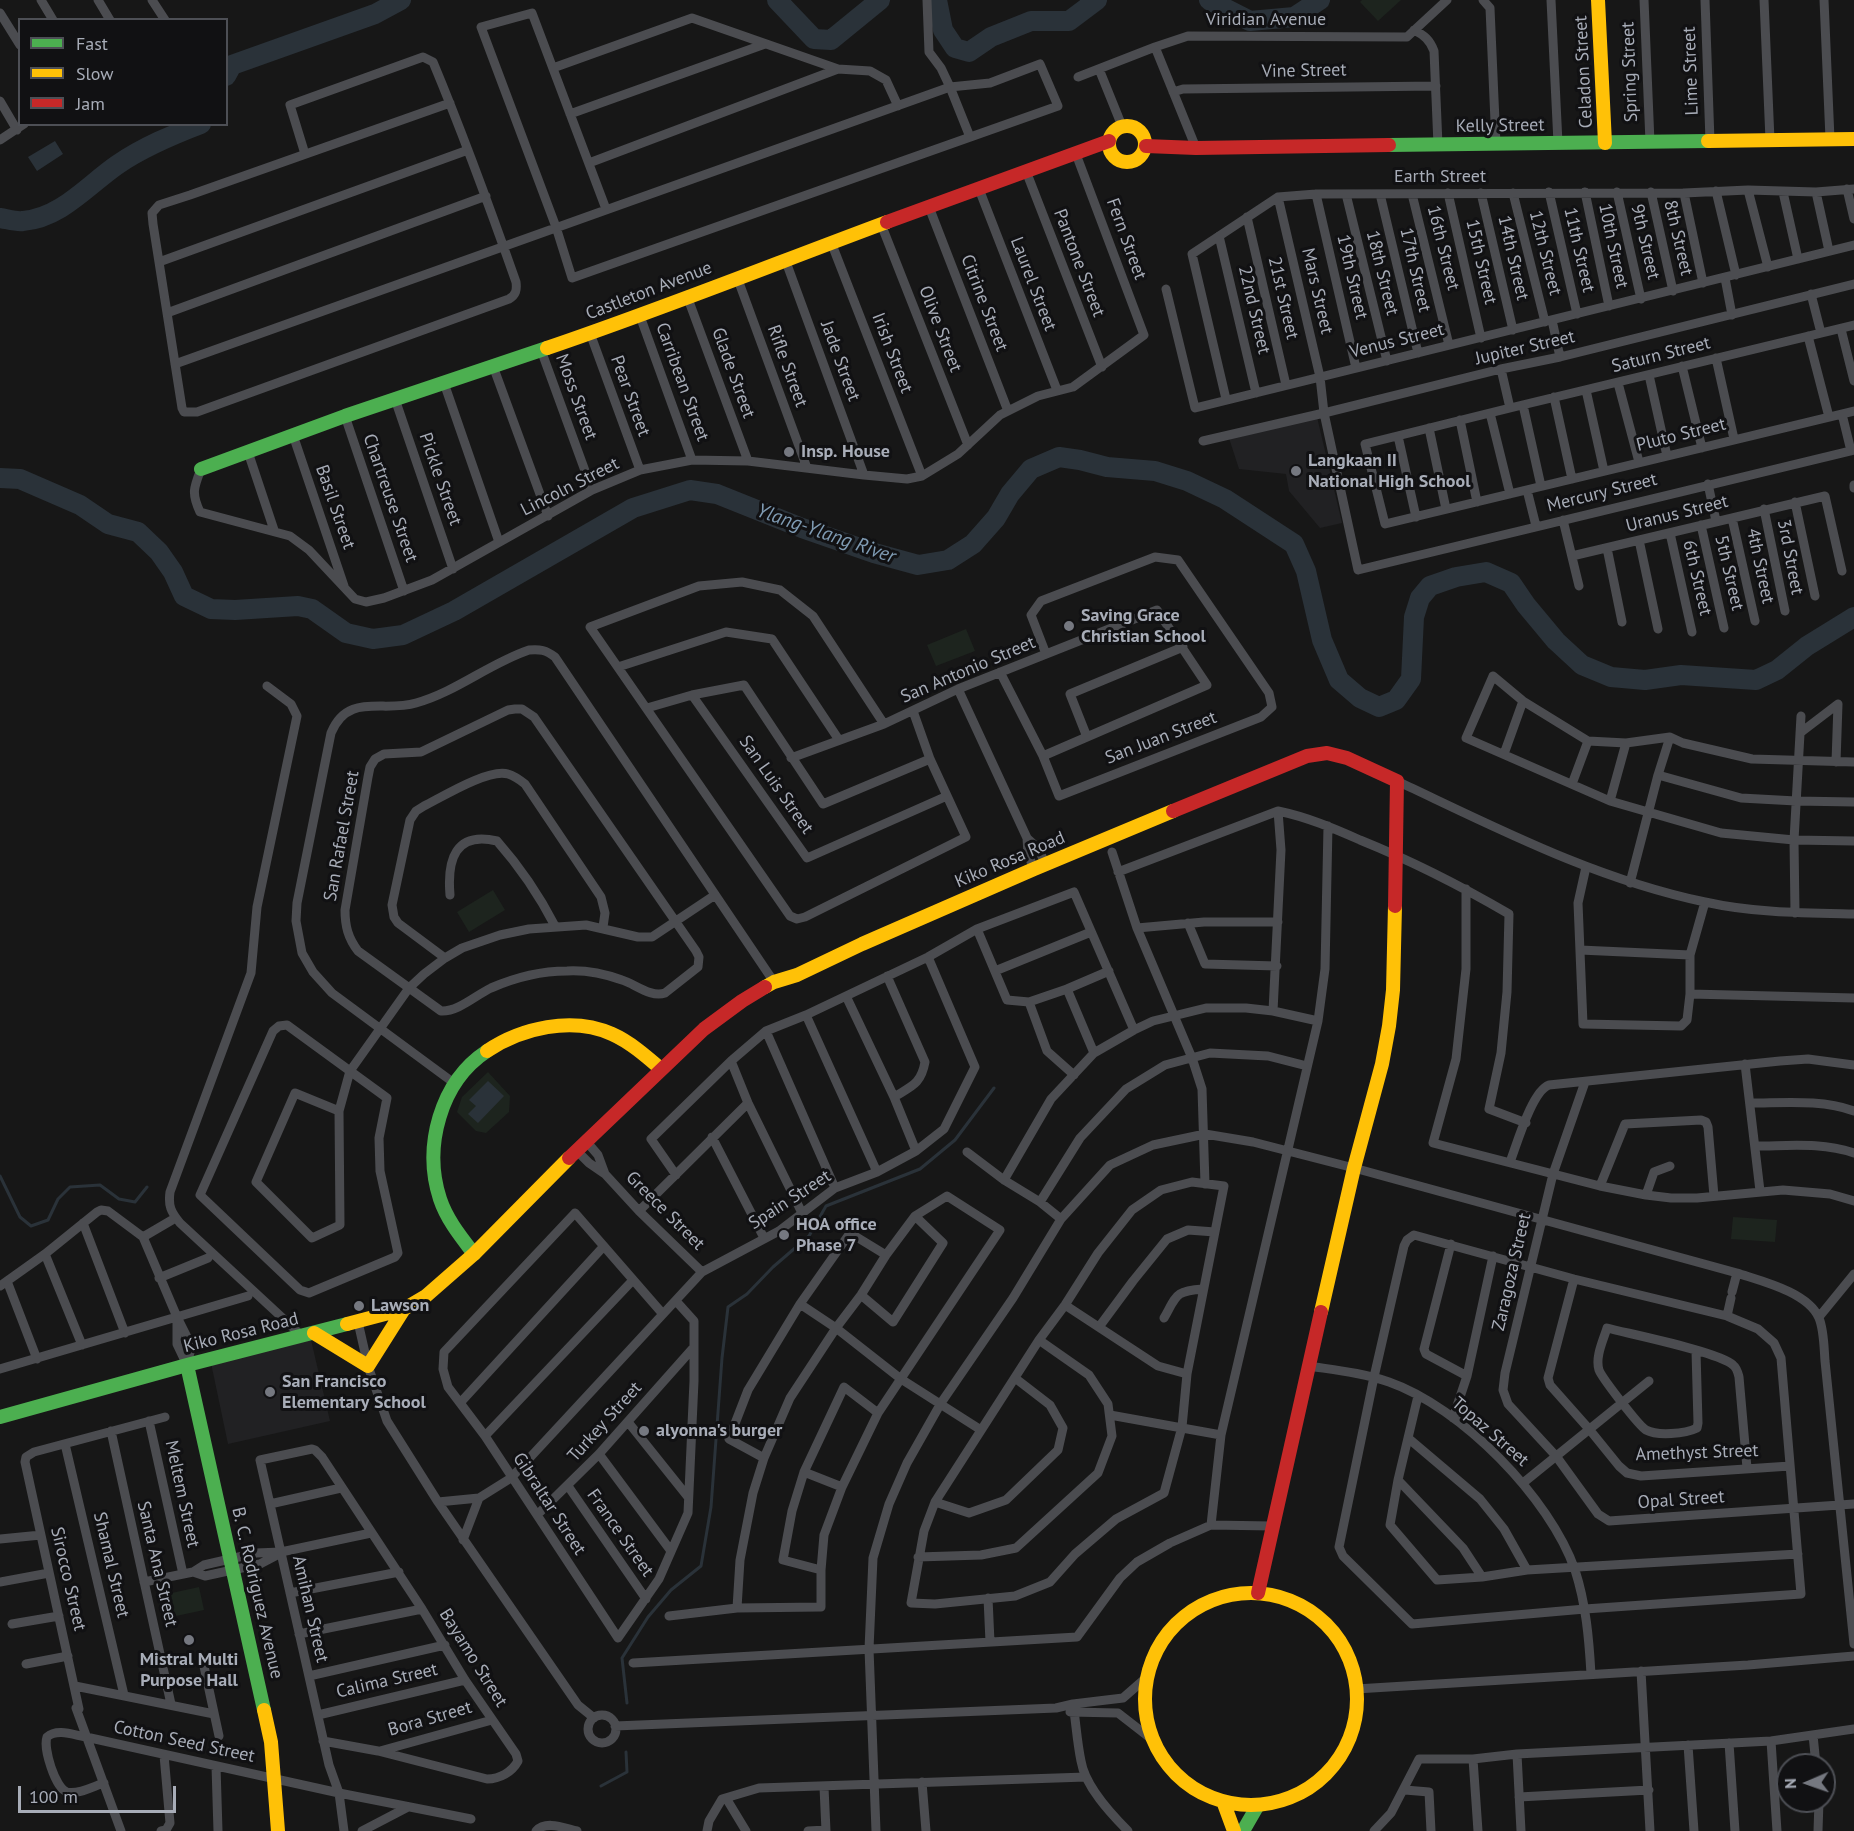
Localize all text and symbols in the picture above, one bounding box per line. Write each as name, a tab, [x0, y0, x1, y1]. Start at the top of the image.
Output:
street label: Viridian Avenue	[1206, 9, 1326, 31]
street label: Celadon Street	[1570, 15, 1598, 129]
legend	[18, 18, 228, 126]
street label: Spring Street	[1617, 21, 1643, 123]
street label: Lime Street	[1679, 26, 1703, 116]
text: Fast	[76, 32, 108, 55]
street label: Vine Street	[1261, 59, 1347, 83]
text: Slow	[76, 62, 114, 85]
text: Jam	[76, 92, 105, 115]
street label: Kelly Street	[1455, 114, 1545, 138]
street label: Earth Street	[1394, 166, 1486, 188]
street label: Fern Street	[1101, 195, 1151, 283]
street label: 8th Street	[1659, 198, 1697, 278]
street label: 10th Street	[1593, 202, 1633, 290]
street label: 9th Street	[1626, 202, 1664, 282]
street label: 16th Street	[1422, 203, 1464, 293]
street label: Pantone Street	[1049, 206, 1109, 320]
street label: 11th Street	[1559, 206, 1599, 294]
street label: 12th Street	[1524, 208, 1566, 298]
street label: 14th Street	[1493, 214, 1533, 302]
street label: 15th Street	[1461, 218, 1501, 306]
street label: 17th Street	[1395, 226, 1435, 314]
street label: 18th Street	[1361, 228, 1403, 318]
street label: 19th Street	[1332, 233, 1372, 321]
street label: Laurel Street	[1005, 234, 1061, 334]
street label: Mars Street	[1297, 246, 1337, 336]
street label: Citrine Street	[956, 252, 1012, 354]
street label: 21st Street	[1263, 255, 1303, 341]
street label: Castleton Avenue	[583, 257, 715, 325]
street label: 22nd Street	[1233, 264, 1275, 356]
street label: Olive Street	[914, 283, 966, 375]
street label: Irish Street	[867, 310, 917, 396]
street label: Jade Street	[816, 318, 864, 404]
street label: Venus Street	[1348, 319, 1446, 363]
street label: Carribean Street	[651, 320, 713, 444]
street label: Rifle Street	[762, 322, 812, 410]
street label: Glade Street	[707, 325, 759, 421]
street label: Jupiter Street	[1473, 326, 1577, 370]
street label: Saturn Street	[1609, 332, 1713, 378]
street label: Moss Street	[550, 351, 602, 443]
street label: Pear Street	[605, 353, 655, 439]
street label: Pluto Street	[1634, 413, 1728, 457]
street label: Pickle Street	[414, 430, 466, 528]
street label: Chartreuse Street	[358, 431, 422, 565]
place label: Insp. House	[801, 441, 890, 463]
marker: Insp. House	[782, 445, 796, 459]
place label: Langkaan II National High School	[1308, 450, 1470, 492]
street label: Lincoln Street	[517, 453, 623, 521]
street label: Basil Street	[310, 462, 360, 552]
marker: Langkaan II National High School	[1289, 464, 1303, 478]
street label: Mercury Street	[1545, 469, 1659, 517]
street label: Uranus Street	[1624, 491, 1730, 537]
water label: Ylang-Ylang River	[753, 499, 899, 569]
street label: 3rd Street	[1772, 517, 1808, 597]
street label: 4th Street	[1741, 526, 1779, 606]
street label: 5th Street	[1710, 533, 1748, 613]
street label: 6th Street	[1678, 538, 1716, 618]
place label: Saving Grace Christian School	[1081, 605, 1206, 648]
marker: Saving Grace Christian School	[1062, 619, 1076, 633]
street label: San Antonio Street	[897, 632, 1039, 708]
street label: San Juan Street	[1102, 707, 1220, 769]
street label: San Luis Street	[734, 732, 818, 838]
street label: San Rafael Street	[320, 769, 364, 903]
street label: Kiko Rosa Road	[952, 827, 1068, 893]
street label: Spain Street	[745, 1165, 835, 1235]
street label: Greece Street	[621, 1167, 709, 1255]
street label: Zaragoza Street	[1488, 1211, 1536, 1333]
place label: HOA office Phase 7	[796, 1214, 877, 1256]
marker: HOA office Phase 7	[777, 1228, 791, 1242]
place label: Lawson	[371, 1295, 429, 1317]
marker: Lawson	[352, 1299, 366, 1313]
street label: Kiko Rosa Road	[181, 1308, 301, 1358]
place label: San Francisco Elementary School	[282, 1371, 426, 1414]
street label: Turkey Street	[563, 1378, 647, 1466]
marker: San Francisco Elementary School	[263, 1385, 277, 1399]
street label: Topaz Street	[1447, 1393, 1533, 1471]
place label: alyonna's burger	[656, 1420, 782, 1442]
marker: alyonna's burger	[637, 1424, 651, 1438]
street label: Meltem Street	[160, 1438, 204, 1550]
street label: Amethyst Street	[1635, 1440, 1759, 1466]
street label: Gibraltar Street	[508, 1449, 590, 1559]
street label: France Street	[582, 1485, 658, 1581]
street label: Opal Street	[1637, 1486, 1725, 1514]
street label: Santa Ana Street	[132, 1499, 182, 1629]
street label: B. C. Rodriguez Avenue	[227, 1505, 287, 1681]
street label: Shamal Street	[88, 1510, 134, 1620]
street label: Sirocco Street	[46, 1525, 90, 1633]
street label: Amihan Street	[287, 1553, 333, 1665]
street label: Bayamo Street	[434, 1605, 512, 1711]
marker: Mistral Multi Purpose Hall	[182, 1633, 196, 1647]
place label: Mistral Multi Purpose Hall	[140, 1649, 238, 1692]
street label: Calima Street	[334, 1659, 440, 1703]
street label: Bora Street	[386, 1697, 474, 1741]
street label: Cotton Seed Street	[111, 1716, 257, 1768]
north arrow	[1776, 1753, 1836, 1813]
scale bar	[21, 1774, 178, 1812]
text: N	[1780, 1778, 1800, 1789]
text: 100 m	[29, 1785, 78, 1808]

